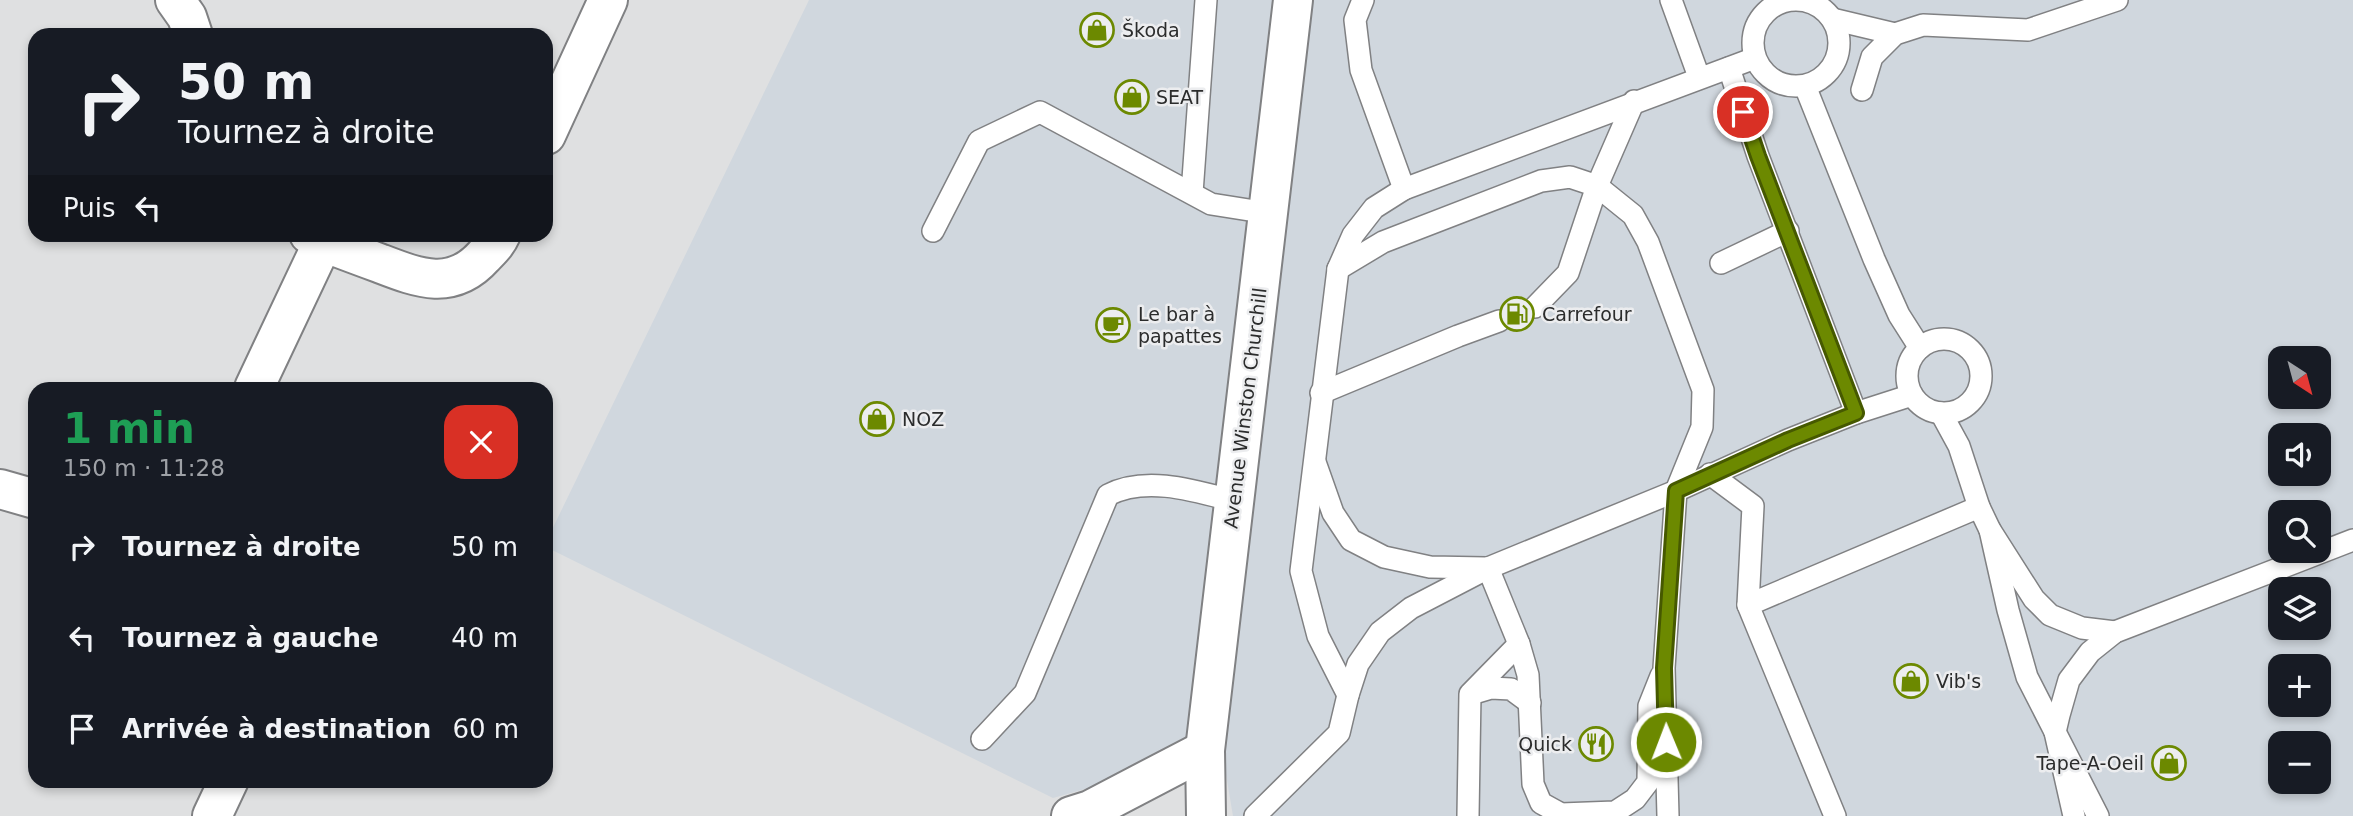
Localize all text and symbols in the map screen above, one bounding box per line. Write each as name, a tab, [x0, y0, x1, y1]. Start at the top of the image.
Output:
shop icon: Škoda	[1078, 11, 1116, 49]
place label: Škoda	[1122, 18, 1180, 41]
text: 50 m	[178, 54, 314, 111]
icon: right	[63, 56, 154, 147]
shop icon: SEAT	[1113, 78, 1151, 116]
pin	[1713, 82, 1773, 142]
place label: SEAT	[1156, 86, 1204, 108]
icon: arrive	[1724, 93, 1762, 131]
text: Tournez à droite	[178, 113, 435, 151]
icon: left	[129, 189, 167, 227]
text: Puis	[63, 193, 115, 223]
street label: Avenue Winston Churchill	[1219, 286, 1271, 530]
fuel station icon: Carrefour	[1498, 295, 1536, 333]
place label: Le bar à papattes	[1138, 303, 1222, 347]
place label: Carrefour	[1542, 303, 1632, 325]
cafe icon: Le bar à papattes	[1094, 306, 1132, 344]
north arrow	[2268, 346, 2331, 410]
map controls	[2268, 346, 2331, 794]
shop icon: NOZ	[858, 400, 896, 438]
text: 1 min	[63, 404, 195, 453]
button: close	[444, 405, 518, 479]
place label: NOZ	[902, 408, 944, 430]
button: sound	[2268, 423, 2331, 486]
text: 150 m · 11:28	[63, 455, 225, 481]
button: search	[2268, 500, 2331, 563]
icon: right	[63, 528, 101, 566]
text: Tournez à droite	[122, 532, 361, 562]
text: 50 m	[451, 532, 518, 562]
button: layers	[2268, 577, 2331, 640]
icon: left	[63, 619, 101, 657]
text: Tournez à gauche	[122, 623, 379, 653]
text: 40 m	[451, 623, 518, 653]
button: +	[2268, 654, 2331, 717]
shop icon: Vib's	[1892, 662, 1930, 700]
place label: Vib's	[1936, 670, 1981, 692]
position arrow	[1629, 705, 1703, 779]
icon: arrive	[63, 710, 101, 748]
text: Arrivée à destination	[122, 714, 431, 744]
text: 60 m	[452, 714, 519, 744]
restaurant icon: Quick	[1577, 725, 1615, 763]
button: −	[2268, 731, 2331, 794]
place label: Quick	[1518, 733, 1572, 755]
shop icon: Tape-A-Oeil	[2150, 744, 2188, 782]
place label: Tape-A-Oeil	[2036, 752, 2144, 774]

